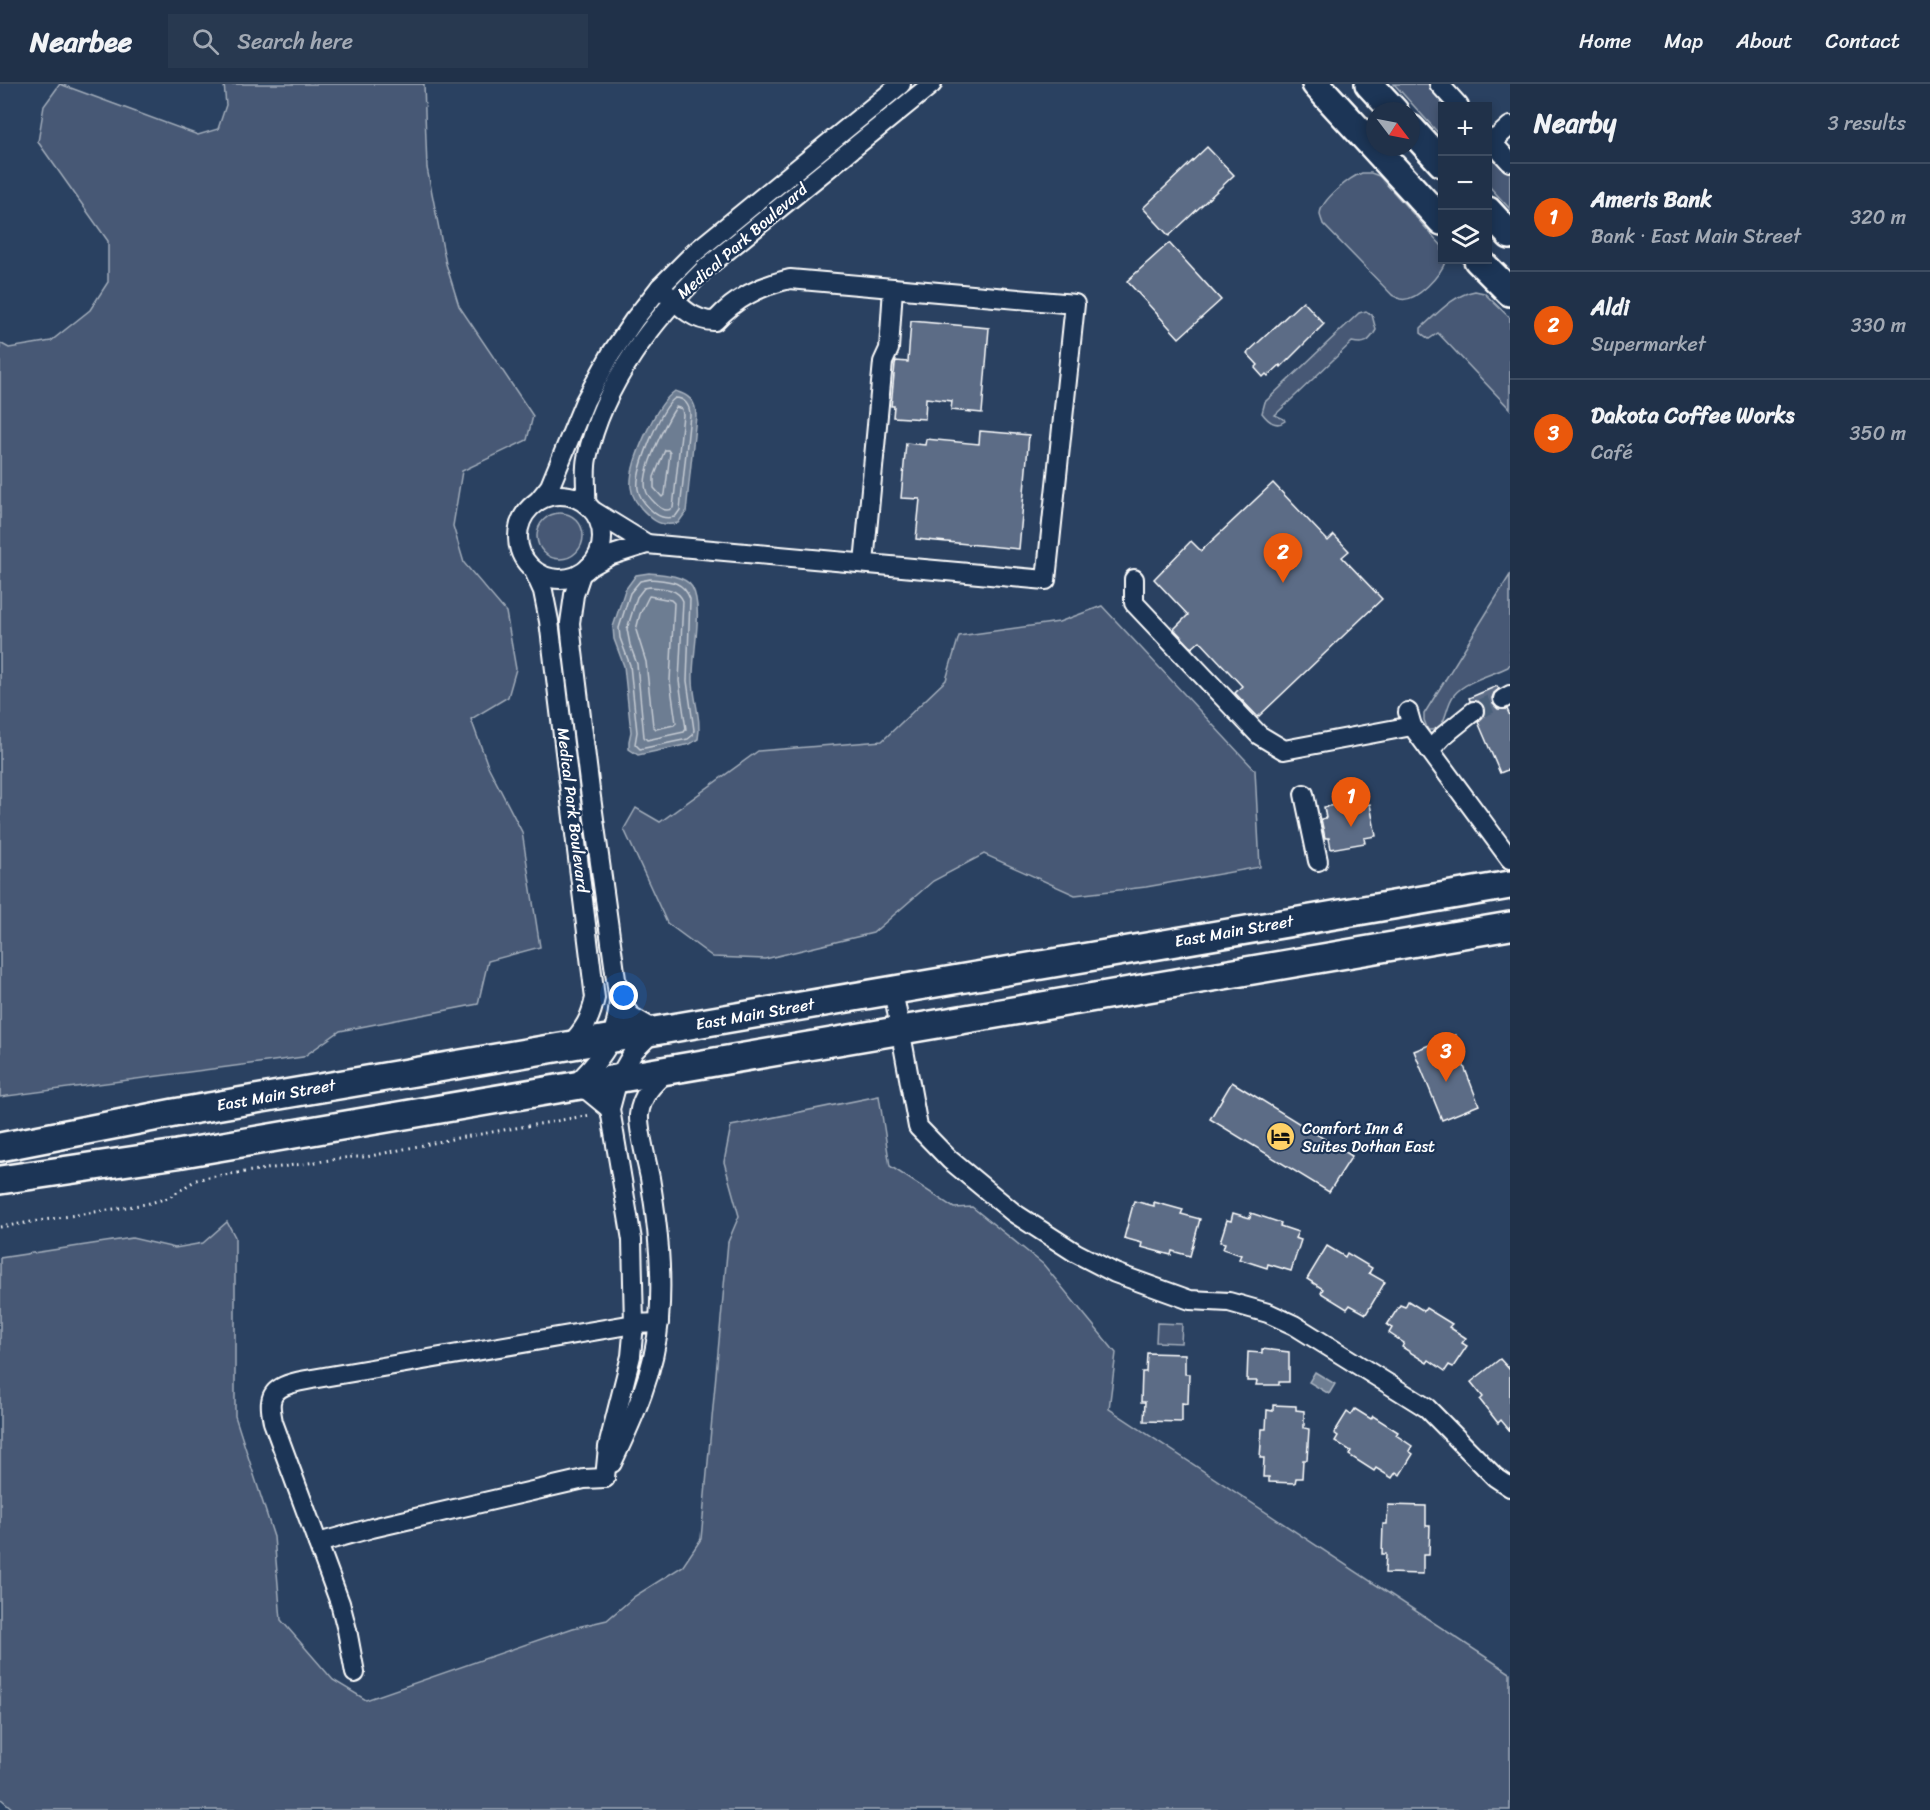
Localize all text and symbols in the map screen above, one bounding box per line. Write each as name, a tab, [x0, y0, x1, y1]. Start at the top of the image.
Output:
search box	[168, 14, 588, 68]
text: Nearbee	[30, 17, 132, 66]
text: Search here	[237, 22, 353, 61]
text: Home	[1579, 22, 1631, 60]
text: Map	[1664, 22, 1703, 60]
text: About	[1736, 22, 1793, 60]
text: Contact	[1826, 22, 1900, 60]
icon: search	[189, 25, 222, 58]
text: Nearby	[1534, 100, 1616, 146]
north arrow	[1366, 102, 1420, 156]
map controls	[1438, 102, 1492, 264]
button: +	[1438, 102, 1492, 156]
text: 3 results	[1828, 106, 1906, 141]
button: −	[1438, 156, 1492, 210]
street label: Medical Park Boulevard	[670, 175, 815, 306]
text: Ameris Bank	[1591, 180, 1712, 219]
text: 1	[1549, 200, 1558, 235]
text: 320 m	[1850, 200, 1906, 235]
button: layers	[1438, 210, 1492, 264]
text: Bank · East Main Street	[1591, 219, 1801, 254]
text: Aldi	[1591, 288, 1629, 327]
text: 2	[1548, 308, 1559, 343]
text: 330 m	[1851, 308, 1906, 343]
text: Supermarket	[1591, 327, 1706, 362]
text: Dakota Coffee Works	[1591, 396, 1795, 435]
text: 3	[1548, 416, 1559, 451]
text: 350 m	[1850, 416, 1906, 451]
text: Café	[1591, 435, 1633, 470]
pin: 2	[1264, 534, 1302, 583]
street label: Medical Park Boulevard	[548, 726, 598, 896]
pin: 1	[1332, 778, 1370, 827]
street label: East Main Street	[1172, 906, 1296, 956]
your location	[609, 981, 638, 1010]
street label: East Main Street	[693, 989, 817, 1039]
pin: 3	[1426, 1032, 1466, 1082]
street label: East Main Street	[214, 1070, 338, 1120]
place label: Comfort Inn & Suites Dothan East	[1302, 1114, 1435, 1161]
hotel icon: Comfort Inn & Suites Dothan East	[1265, 1121, 1297, 1153]

